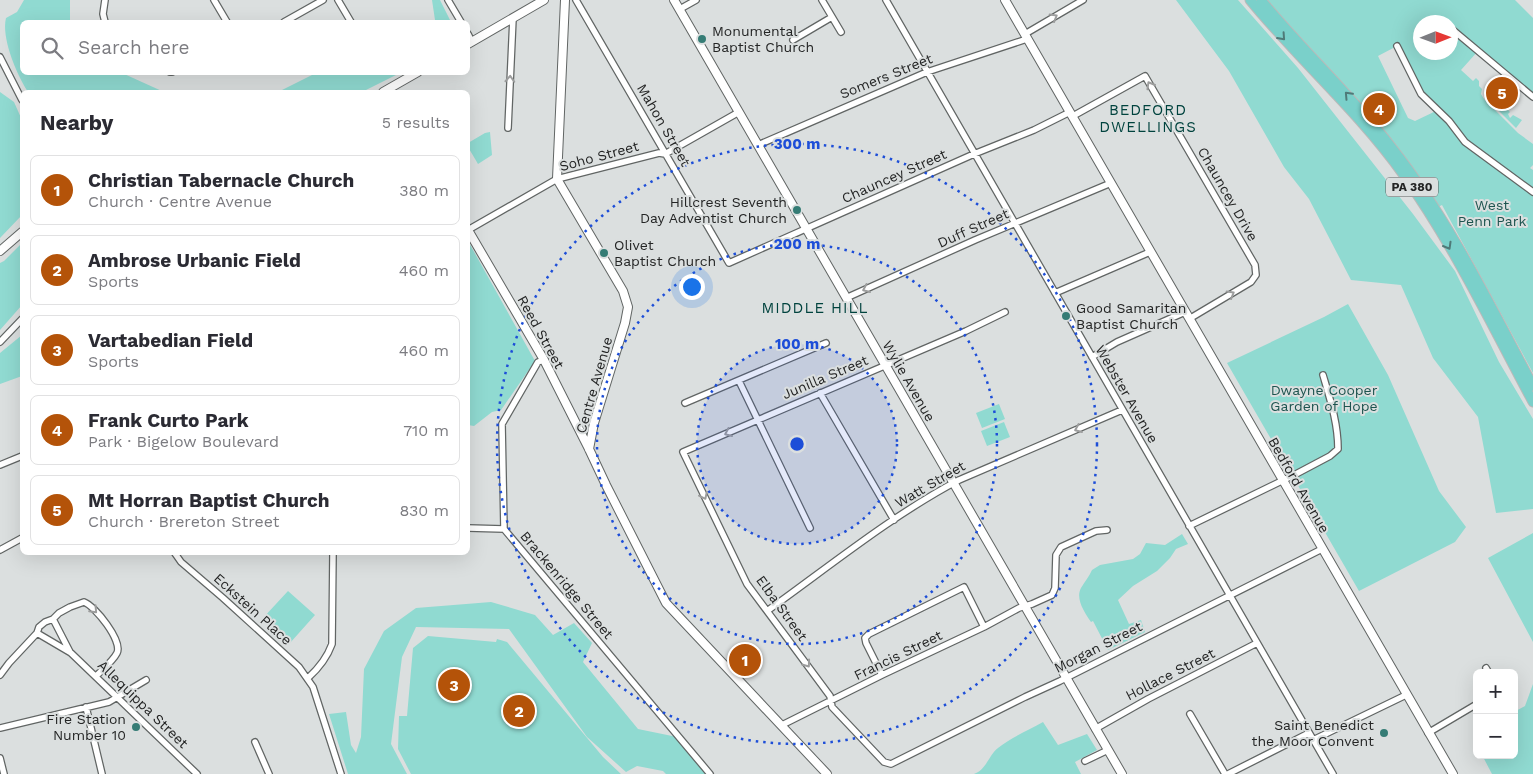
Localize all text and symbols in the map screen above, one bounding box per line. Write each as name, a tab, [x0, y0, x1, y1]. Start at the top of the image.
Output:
one-way arrow	[1049, 13, 1058, 23]
north arrow	[1413, 15, 1458, 60]
search box	[20, 20, 470, 75]
place label: Monumental Baptist Church	[712, 23, 814, 55]
one-way arrow	[1276, 32, 1285, 41]
marker: Monumental Baptist Church	[696, 33, 708, 45]
icon: search	[38, 34, 66, 62]
text: Search here	[78, 36, 189, 59]
street label: Somers Street	[837, 50, 935, 102]
pin: 5	[1486, 74, 1518, 112]
one-way arrow	[505, 75, 516, 83]
street label: Mahon Street	[634, 81, 694, 169]
one-way arrow	[1147, 81, 1157, 90]
pin: 4	[1363, 90, 1395, 128]
one-way arrow	[1345, 91, 1354, 100]
district label: BEDFORD DWELLINGS	[1099, 101, 1197, 136]
text: Nearby	[40, 110, 113, 135]
text: 5 results	[382, 113, 450, 132]
text: 300 m	[774, 135, 820, 153]
street label: Soho Street	[558, 138, 640, 174]
street label: Chauncey Drive	[1195, 144, 1261, 244]
street label: Chauncey Street	[839, 146, 949, 206]
text: Christian Tabernacle Church	[88, 169, 354, 192]
road number: PA 380	[1386, 178, 1438, 196]
text: 1	[54, 181, 60, 200]
text: 380 m	[399, 181, 449, 200]
text: Church · Centre Avenue	[88, 192, 272, 211]
place label: Hillcrest Seventh Day Adventist Church	[640, 194, 787, 226]
park label: West Penn Park	[1458, 197, 1526, 229]
marker: Hillcrest Seventh Day Adventist Church	[791, 204, 803, 216]
street label: Duff Street	[935, 205, 1011, 251]
text: 200 m	[774, 235, 820, 253]
place label: Olivet Baptist Church	[614, 237, 716, 269]
one-way arrow	[1441, 240, 1451, 249]
marker: Olivet Baptist Church	[598, 247, 610, 259]
text: Ambrose Urbanic Field	[88, 249, 301, 272]
text: 2	[52, 261, 62, 280]
text: 460 m	[399, 261, 449, 280]
text: Sports	[88, 272, 139, 291]
your location	[679, 274, 705, 300]
one-way arrow	[862, 283, 871, 294]
one-way arrow	[1226, 290, 1235, 300]
street label: Reed Street	[514, 293, 568, 371]
district label: MIDDLE HILL	[762, 299, 868, 317]
place label: Good Samaritan Baptist Church	[1076, 300, 1186, 332]
marker: Good Samaritan Baptist Church	[1060, 310, 1072, 322]
text: Vartabedian Field	[88, 329, 253, 352]
street label: Centre Avenue	[573, 335, 615, 435]
text: 100 m	[775, 335, 819, 353]
street label: Wylie Avenue	[879, 338, 939, 424]
text: 3	[52, 341, 62, 360]
text: 460 m	[399, 341, 449, 360]
street label: Webster Avenue	[1093, 342, 1161, 446]
text: Sports	[88, 352, 139, 371]
street label: Junilla Street	[780, 352, 871, 402]
park label: Dwayne Cooper Garden of Hope	[1270, 382, 1378, 414]
text: Frank Curto Park	[88, 409, 249, 432]
text: 4	[52, 421, 62, 440]
text: 710 m	[403, 421, 449, 440]
one-way arrow	[1074, 423, 1083, 434]
one-way arrow	[724, 426, 733, 437]
text: Park · Bigelow Boulevard	[88, 432, 279, 451]
street label: Bedford Avenue	[1265, 434, 1333, 536]
centre of rings	[788, 435, 806, 453]
street label: Watt Street	[892, 457, 968, 511]
text: Mt Horran Baptist Church	[88, 489, 330, 512]
one-way arrow	[698, 491, 708, 500]
text: 5	[52, 501, 62, 520]
text: 830 m	[399, 501, 449, 520]
text: Church · Brereton Street	[88, 512, 279, 531]
street label: Brackenridge Street	[517, 528, 617, 642]
street label: Eckstein Place	[211, 570, 295, 648]
street label: Elba Street	[753, 572, 811, 644]
one-way arrow	[88, 605, 97, 614]
street label: Morgan Street	[1051, 618, 1145, 676]
street label: Francis Street	[851, 627, 945, 683]
pin: 1	[729, 641, 761, 679]
street label: Hollace Street	[1123, 645, 1217, 703]
street label: Allequippa Street	[95, 657, 191, 751]
one-way arrow	[801, 658, 810, 668]
pin: 3	[438, 666, 470, 704]
map controls	[1473, 669, 1518, 759]
button: +	[1473, 669, 1518, 714]
pin: 2	[503, 692, 535, 730]
place label: Fire Station Number 10	[46, 711, 126, 743]
button: −	[1473, 714, 1518, 759]
place label: Saint Benedict the Moor Convent	[1252, 717, 1374, 749]
marker: Fire Station Number 10	[130, 721, 142, 733]
marker: Saint Benedict the Moor Convent	[1378, 727, 1390, 739]

